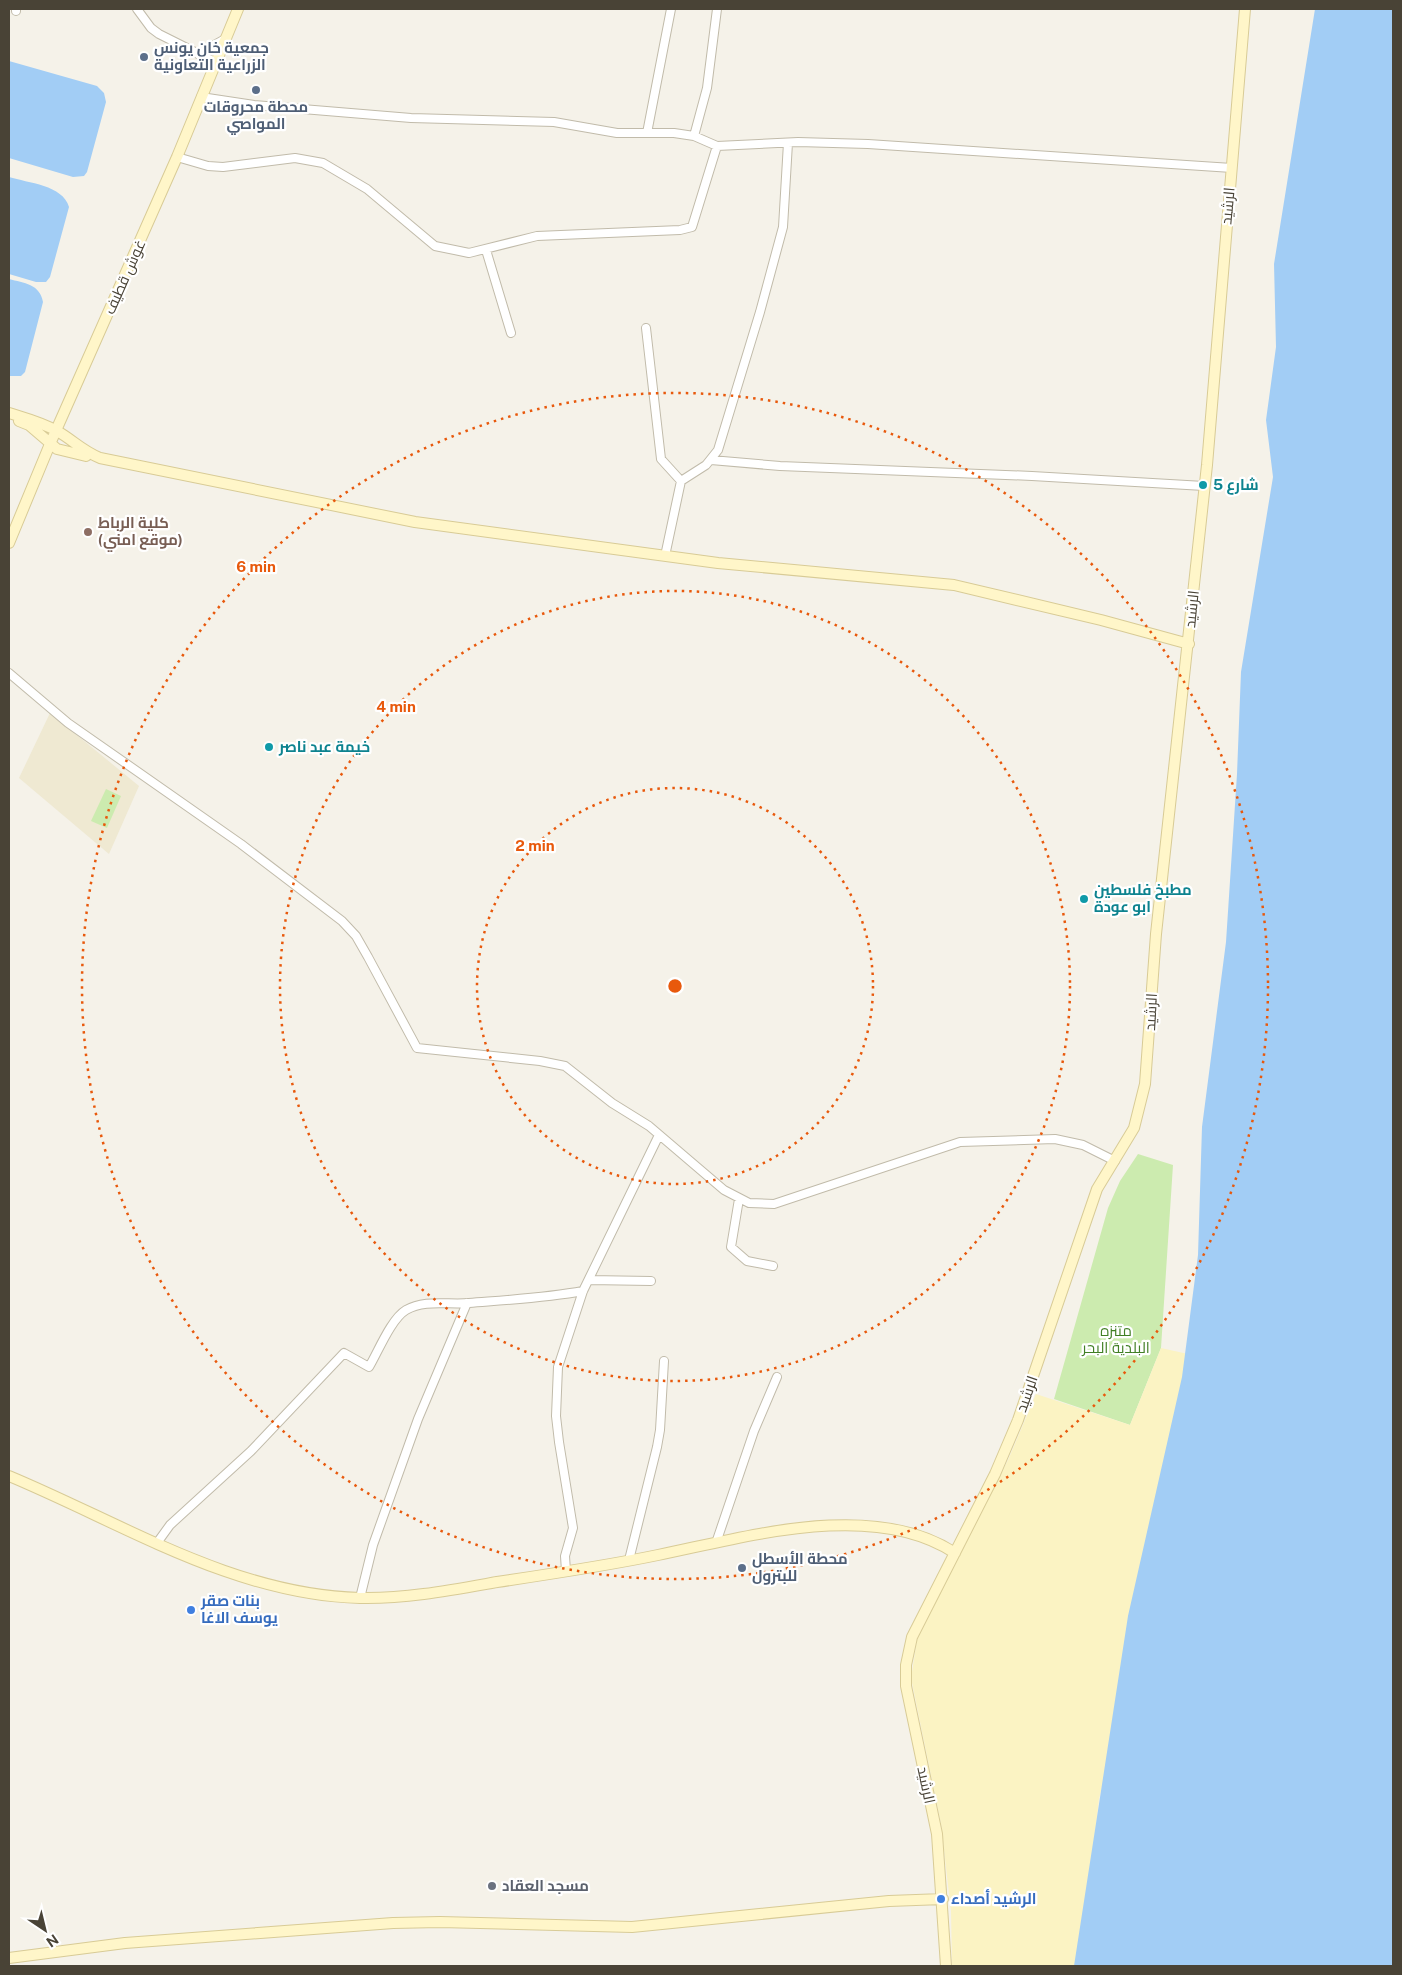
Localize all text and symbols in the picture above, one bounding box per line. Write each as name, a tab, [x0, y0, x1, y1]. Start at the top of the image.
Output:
place label: جمعية خان يونس الزراعية التعاونية	[154, 39, 269, 74]
marker: جمعية خان يونس الزراعية التعاونية	[138, 51, 150, 63]
marker: محطة محروقات المواصي	[250, 84, 262, 96]
place label: محطة محروقات المواصي	[204, 98, 308, 135]
street label: الرشيد	[1217, 187, 1239, 225]
street label: غوش قطيف	[101, 237, 150, 318]
place label: شارع 5	[1213, 476, 1259, 495]
marker: شارع 5	[1197, 479, 1209, 491]
place label: كلية الرباط (موقع امني)	[98, 514, 183, 552]
marker: كلية الرباط (موقع امني)	[82, 526, 94, 538]
text: 6 min	[236, 558, 276, 575]
street label: الرشيد	[1181, 589, 1203, 629]
text: 4 min	[376, 698, 416, 715]
place label: خيمة عبد ناصر	[278, 738, 370, 756]
marker: خيمة عبد ناصر	[263, 741, 275, 753]
text: 2 min	[515, 837, 555, 854]
place label: مطبخ فلسطين ابو عودة	[1094, 881, 1192, 916]
marker: مطبخ فلسطين ابو عودة	[1078, 893, 1090, 905]
centre of rings	[666, 977, 684, 995]
street label: الرشيد	[1141, 993, 1161, 1031]
park label: متنزه البلدية البحر	[1081, 1322, 1150, 1357]
street label: الرشيد	[1012, 1373, 1042, 1415]
place label: محطة الأسطل للبترول	[752, 1550, 848, 1585]
marker: محطة الأسطل للبترول	[736, 1562, 748, 1574]
place label: بنات صقر يوسف الاغا	[200, 1592, 278, 1627]
marker: بنات صقر يوسف الاغا	[185, 1604, 197, 1616]
street label: الرشيد	[913, 1765, 939, 1805]
place label: مسجد العقاد	[502, 1877, 589, 1894]
marker: مسجد العقاد	[486, 1880, 498, 1892]
place label: الرشيد أصداء	[951, 1889, 1036, 1908]
marker: الرشيد أصداء	[935, 1893, 947, 1905]
north arrow	[20, 1905, 70, 1955]
text: N	[43, 1931, 62, 1950]

